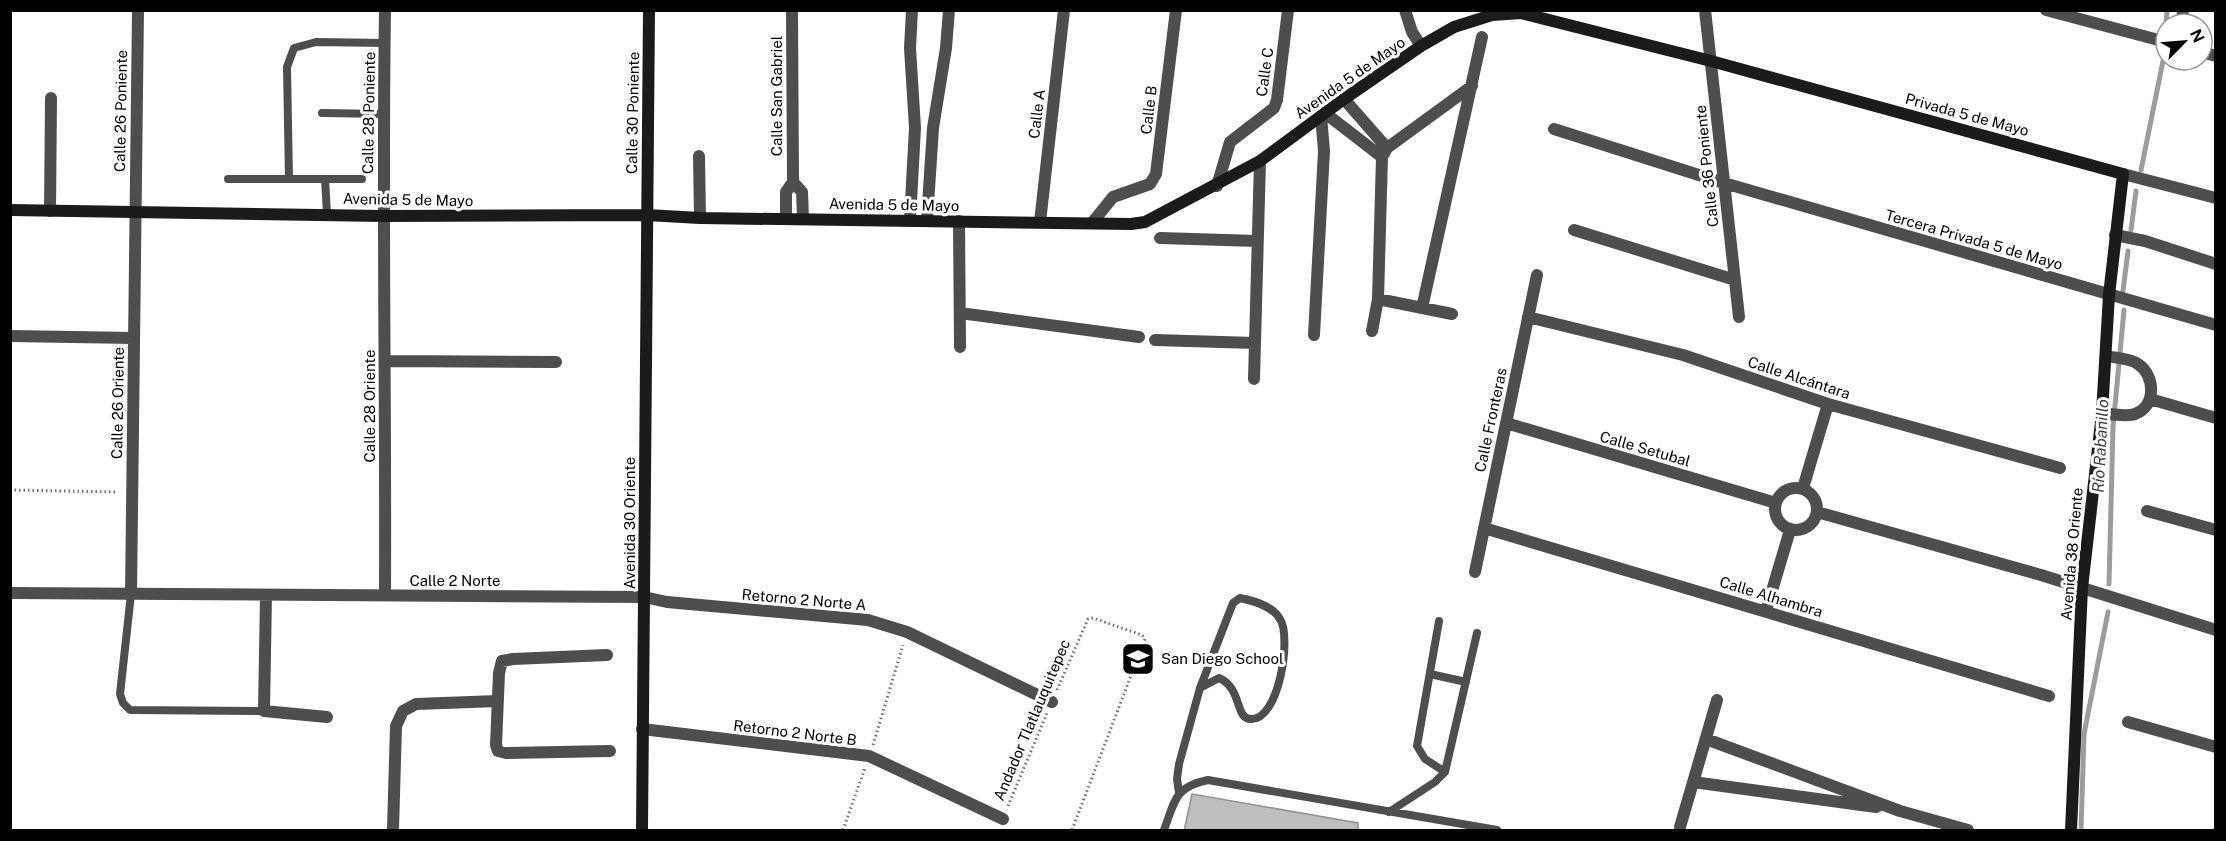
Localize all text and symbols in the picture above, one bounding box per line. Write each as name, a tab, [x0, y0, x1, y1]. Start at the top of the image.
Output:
north arrow	[2154, 12, 2214, 72]
text: N	[2186, 26, 2208, 46]
street label: Avenida 5 de Mayo	[1291, 33, 1408, 122]
street label: Calle San Gabriel	[768, 36, 785, 156]
street label: Calle C	[1253, 46, 1276, 98]
street label: Calle 26 Poniente	[111, 50, 130, 172]
street label: Calle 28 Poniente	[359, 52, 378, 174]
street label: Calle 30 Poniente	[623, 52, 642, 174]
street label: Calle B	[1137, 85, 1160, 135]
street label: Calle A	[1025, 88, 1048, 140]
street label: Privada 5 de Mayo	[1903, 90, 2031, 139]
street label: Calle 36 Poniente	[1692, 104, 1721, 228]
street label: Avenida 5 de Mayo	[343, 190, 473, 209]
street label: Avenida 5 de Mayo	[829, 195, 959, 214]
street label: Tercera Privada 5 de Mayo	[1884, 206, 2065, 273]
street label: Calle 26 Oriente	[108, 347, 127, 459]
street label: Calle 28 Oriente	[361, 350, 378, 462]
street label: Calle Alcántara	[1746, 353, 1852, 402]
street label: Calle Fronteras	[1471, 366, 1510, 474]
water label: Río Rabanillo	[2089, 398, 2112, 493]
street label: Calle Setubal	[1598, 427, 1692, 470]
street label: Avenida 30 Oriente	[621, 457, 638, 589]
street label: Avenida 38 Oriente	[2057, 487, 2086, 621]
street label: Calle 2 Norte	[409, 572, 501, 589]
street label: Calle Alhambra	[1718, 573, 1825, 620]
street label: Retorno 2 Norte A	[741, 586, 867, 613]
street label: Andador Tlatlauquitepec	[990, 637, 1073, 803]
school or university icon: San Diego School	[1120, 641, 1156, 677]
place label: San Diego School	[1161, 650, 1284, 667]
street label: Retorno 2 Norte B	[732, 716, 858, 749]

